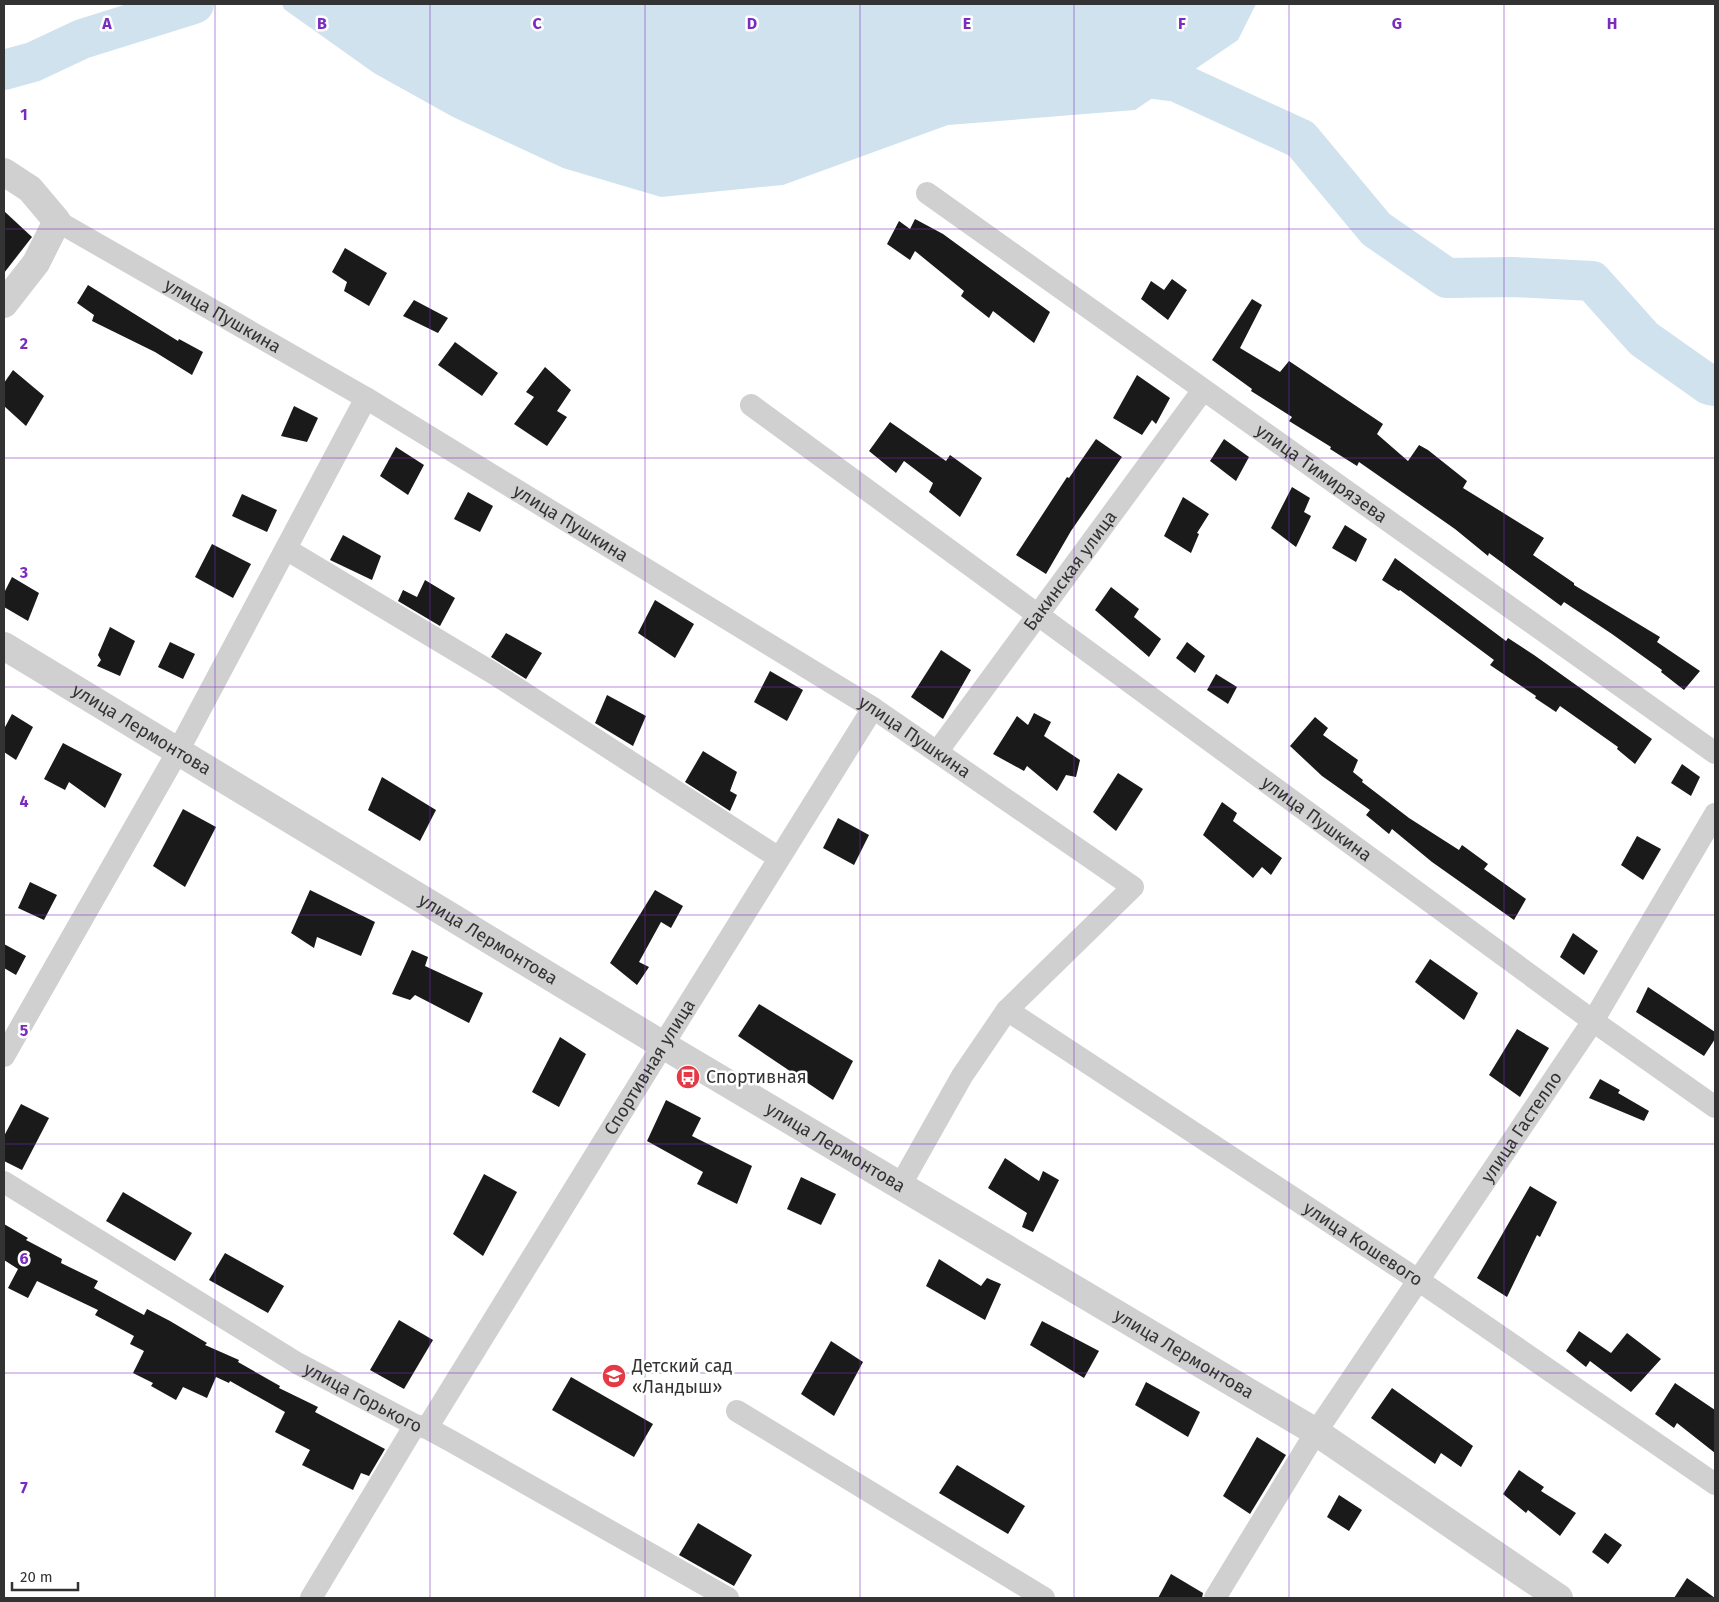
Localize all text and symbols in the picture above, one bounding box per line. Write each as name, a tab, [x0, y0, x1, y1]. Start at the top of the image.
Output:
text: A	[101, 14, 112, 33]
text: B	[317, 14, 327, 33]
text: C	[532, 14, 542, 33]
text: D	[747, 14, 757, 33]
text: E	[963, 14, 971, 33]
text: F	[1178, 14, 1186, 33]
text: G	[1392, 14, 1402, 33]
text: H	[1607, 14, 1617, 33]
text: 1	[20, 105, 28, 124]
street label: улица Пушкина	[160, 274, 285, 358]
text: 2	[20, 334, 28, 353]
street label: улица Тимирязева	[1251, 419, 1392, 528]
street label: улица Пушкина	[509, 480, 632, 567]
street label: Бакинская улица	[1019, 506, 1122, 635]
text: 3	[19, 563, 28, 582]
street label: улица Лермонтова	[68, 679, 215, 780]
street label: улица Пушкина	[855, 691, 975, 783]
street label: улица Пушкина	[1257, 771, 1376, 866]
text: 4	[19, 792, 29, 811]
street label: улица Лермонтова	[415, 889, 562, 990]
street label: Спортивная улица	[599, 995, 700, 1139]
text: 5	[20, 1021, 29, 1040]
bus stop icon: Спортивная	[675, 1064, 701, 1090]
place label: Спортивная	[706, 1066, 807, 1088]
street label: улица Гастелло	[1476, 1067, 1567, 1187]
street label: улица Лермонтова	[762, 1097, 909, 1197]
street label: улица Кошевого	[1299, 1197, 1427, 1291]
text: 6	[19, 1249, 29, 1268]
street label: улица Лермонтова	[1110, 1304, 1258, 1404]
place label: Детский сад «Ландыш»	[631, 1355, 733, 1398]
street label: улица Горького	[300, 1358, 424, 1437]
school or university icon: Детский сад «Ландыш»	[601, 1363, 627, 1389]
text: 7	[20, 1478, 28, 1497]
scale bar	[12, 1560, 79, 1592]
text: 20 m	[20, 1568, 53, 1586]

